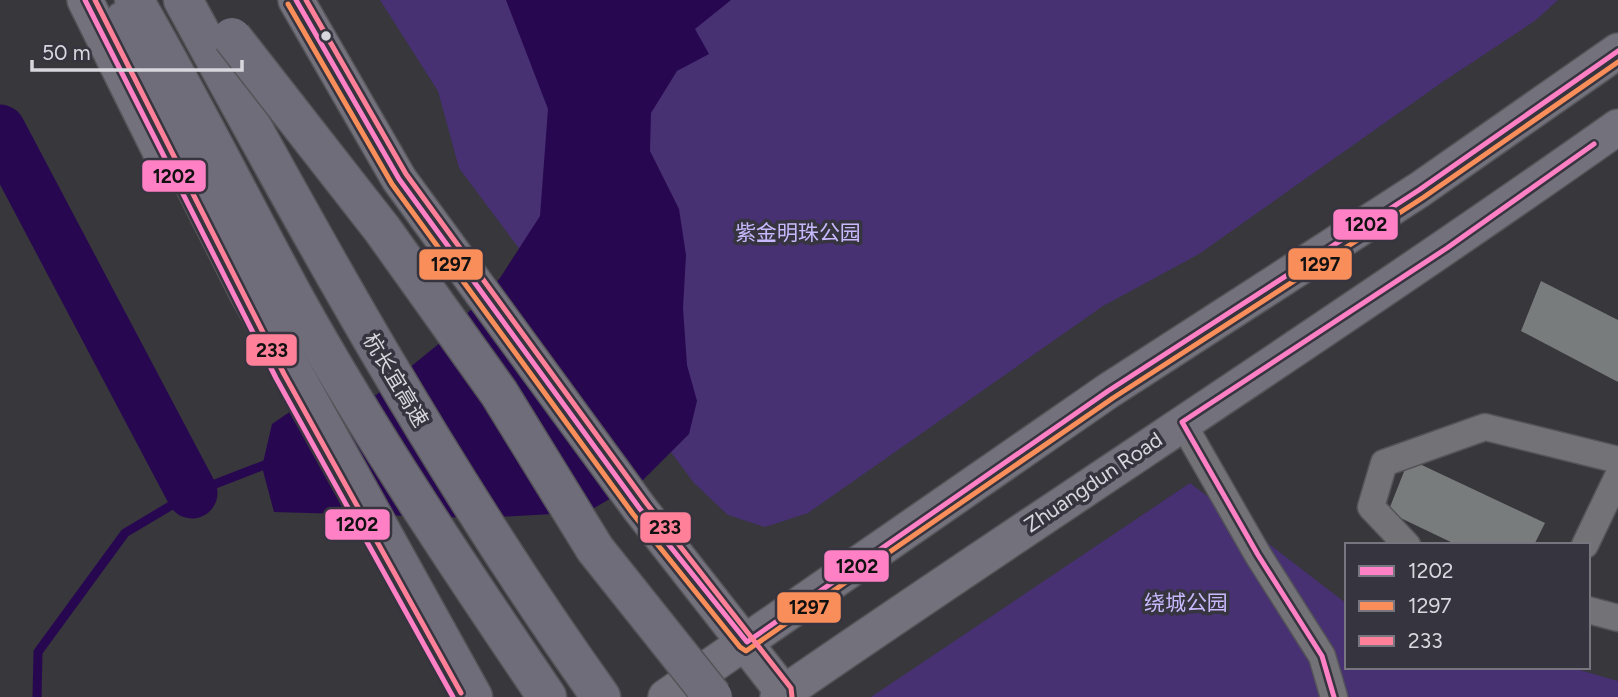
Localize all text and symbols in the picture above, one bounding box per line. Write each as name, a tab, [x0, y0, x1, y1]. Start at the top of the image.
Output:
scale bar	[32, 28, 242, 72]
unlabelled marker	[319, 29, 333, 43]
text: 50 m	[42, 40, 91, 65]
line badge: 1202	[141, 159, 207, 193]
text: 1202	[153, 165, 195, 188]
line badge: 1202	[1332, 208, 1399, 241]
text: 1202	[1345, 213, 1387, 236]
park label: 紫金明珠公园	[735, 220, 861, 245]
line badge: 1297	[1287, 247, 1353, 281]
line badge: 1297	[418, 248, 484, 281]
text: 1297	[431, 253, 471, 276]
text: 1297	[1300, 253, 1340, 276]
street label: 杭长宜高速	[358, 329, 434, 431]
line badge: 233	[245, 333, 298, 367]
text: 233	[256, 339, 288, 362]
street label: Zhuangdun Road	[1019, 427, 1167, 537]
line badge: 1202	[324, 508, 391, 541]
line badge: 233	[639, 511, 692, 544]
text: 1202	[336, 513, 378, 536]
text: 233	[649, 516, 681, 539]
legend	[1345, 543, 1590, 669]
line badge: 1202	[823, 549, 890, 583]
text: 1202	[836, 555, 878, 578]
text: 1202	[1408, 558, 1454, 583]
park label: 绕城公园	[1144, 590, 1228, 615]
line badge: 1297	[776, 591, 842, 624]
text: 1297	[1408, 593, 1452, 618]
text: 1297	[789, 596, 829, 619]
text: 233	[1408, 628, 1443, 653]

